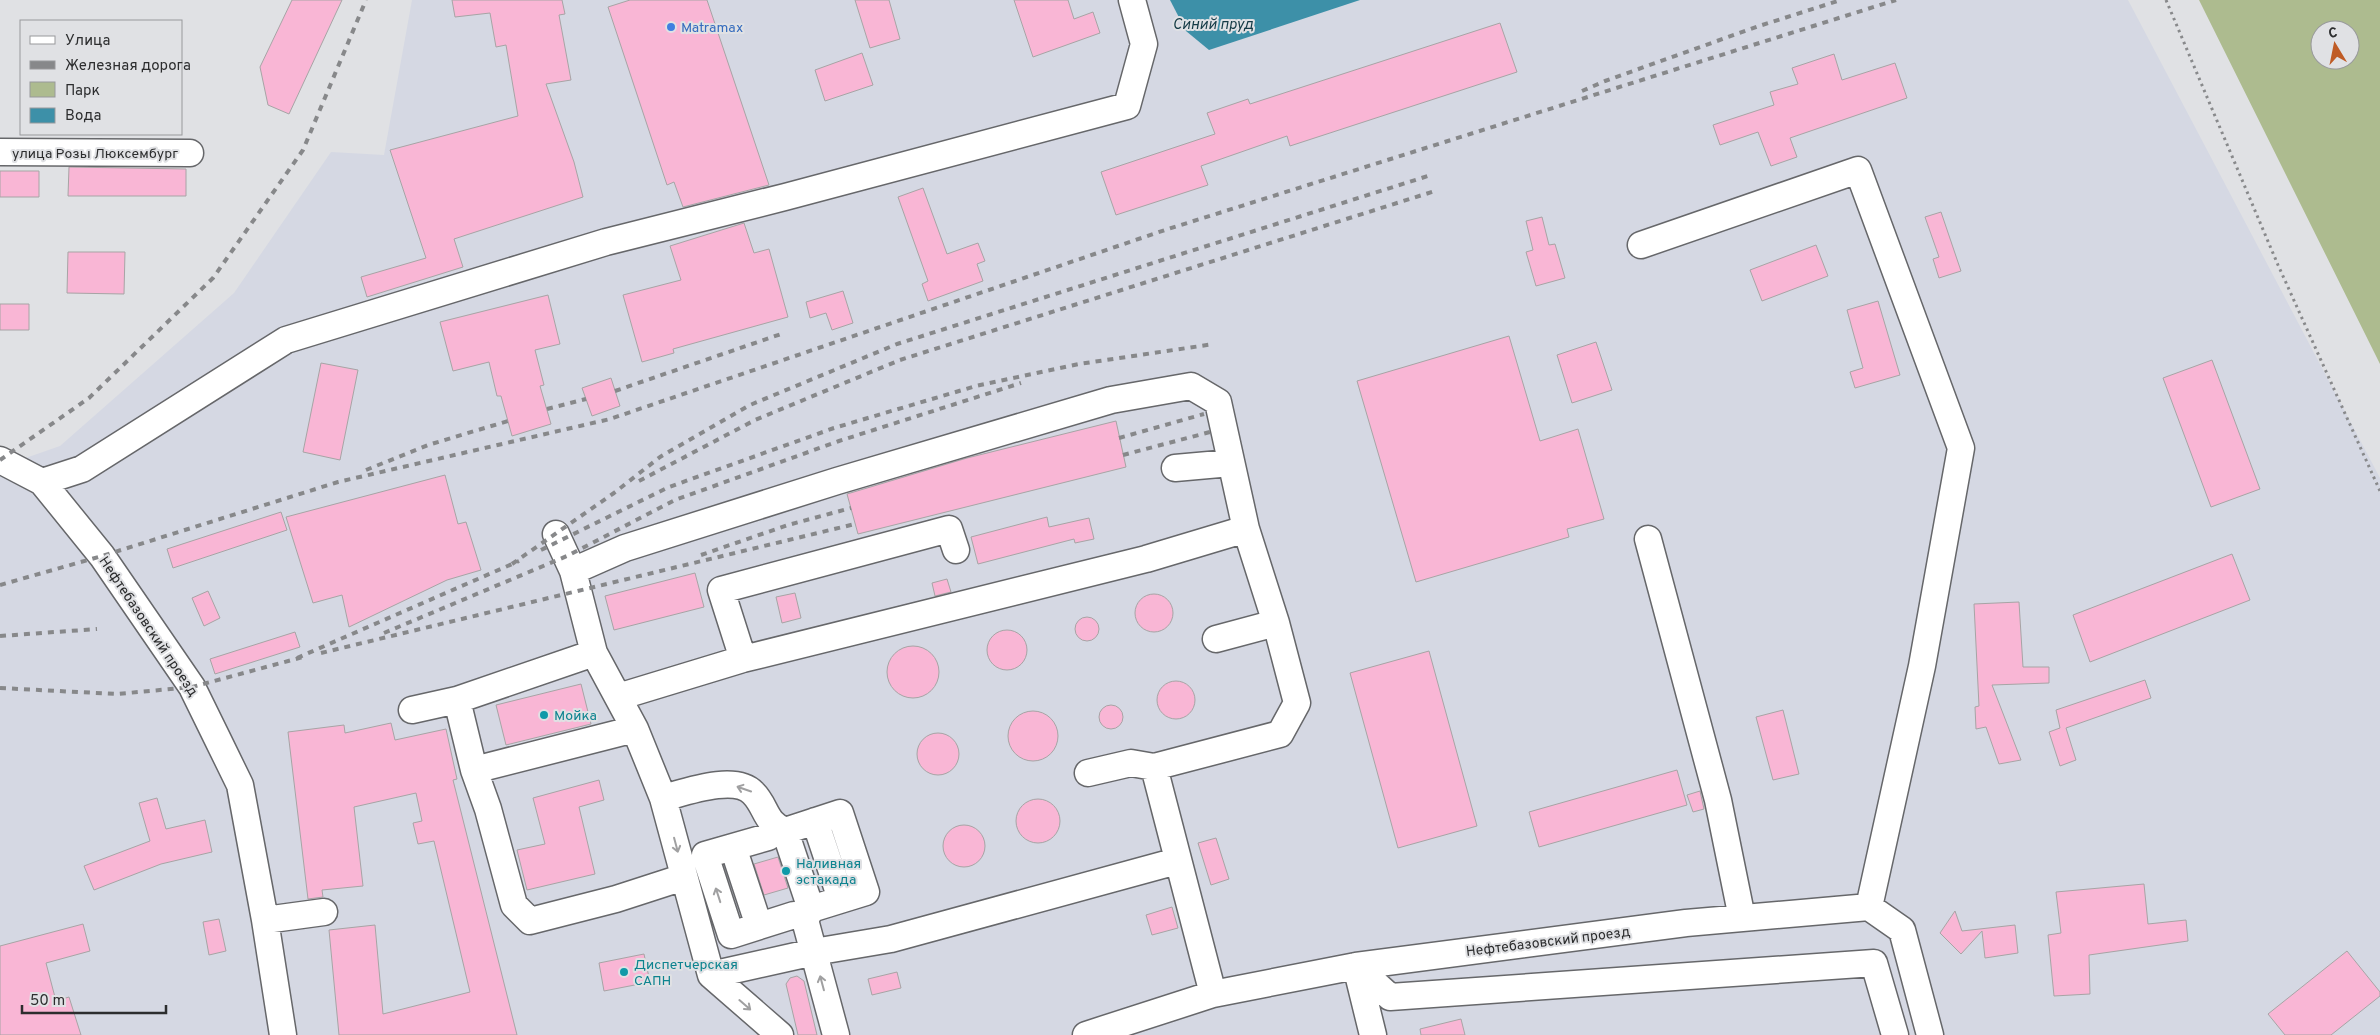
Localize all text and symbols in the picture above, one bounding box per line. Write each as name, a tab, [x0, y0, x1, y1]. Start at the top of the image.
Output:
water label: Синий пруд	[1173, 16, 1254, 35]
legend	[20, 20, 182, 135]
place label: Matramax	[681, 20, 743, 37]
north arrow	[2310, 20, 2360, 70]
marker: Matramax	[665, 21, 677, 33]
text: С	[2327, 25, 2339, 43]
text: Улица	[65, 32, 110, 51]
text: Железная дорога	[65, 57, 191, 76]
text: Парк	[65, 82, 100, 101]
text: Вода	[65, 107, 101, 126]
street label: улица Розы Люксембург	[12, 146, 178, 163]
street label: Нефтебазовский проезд	[95, 554, 201, 700]
place label: Мойка	[554, 708, 597, 725]
marker: Мойка	[538, 709, 550, 721]
one-way arrow	[737, 784, 752, 793]
one-way arrow	[671, 837, 681, 853]
place label: Наливная эстакада	[796, 856, 861, 889]
marker: Наливная эстакада	[780, 865, 792, 877]
one-way arrow	[713, 888, 722, 904]
street label: Нефтебазовский проезд	[1465, 924, 1631, 961]
place label: Диспетчерская САПН	[634, 957, 738, 990]
marker: Диспетчерская САПН	[618, 966, 630, 978]
one-way arrow	[817, 976, 826, 992]
scale bar	[22, 982, 166, 1014]
text: 50 m	[30, 992, 65, 1011]
one-way arrow	[739, 999, 752, 1011]

